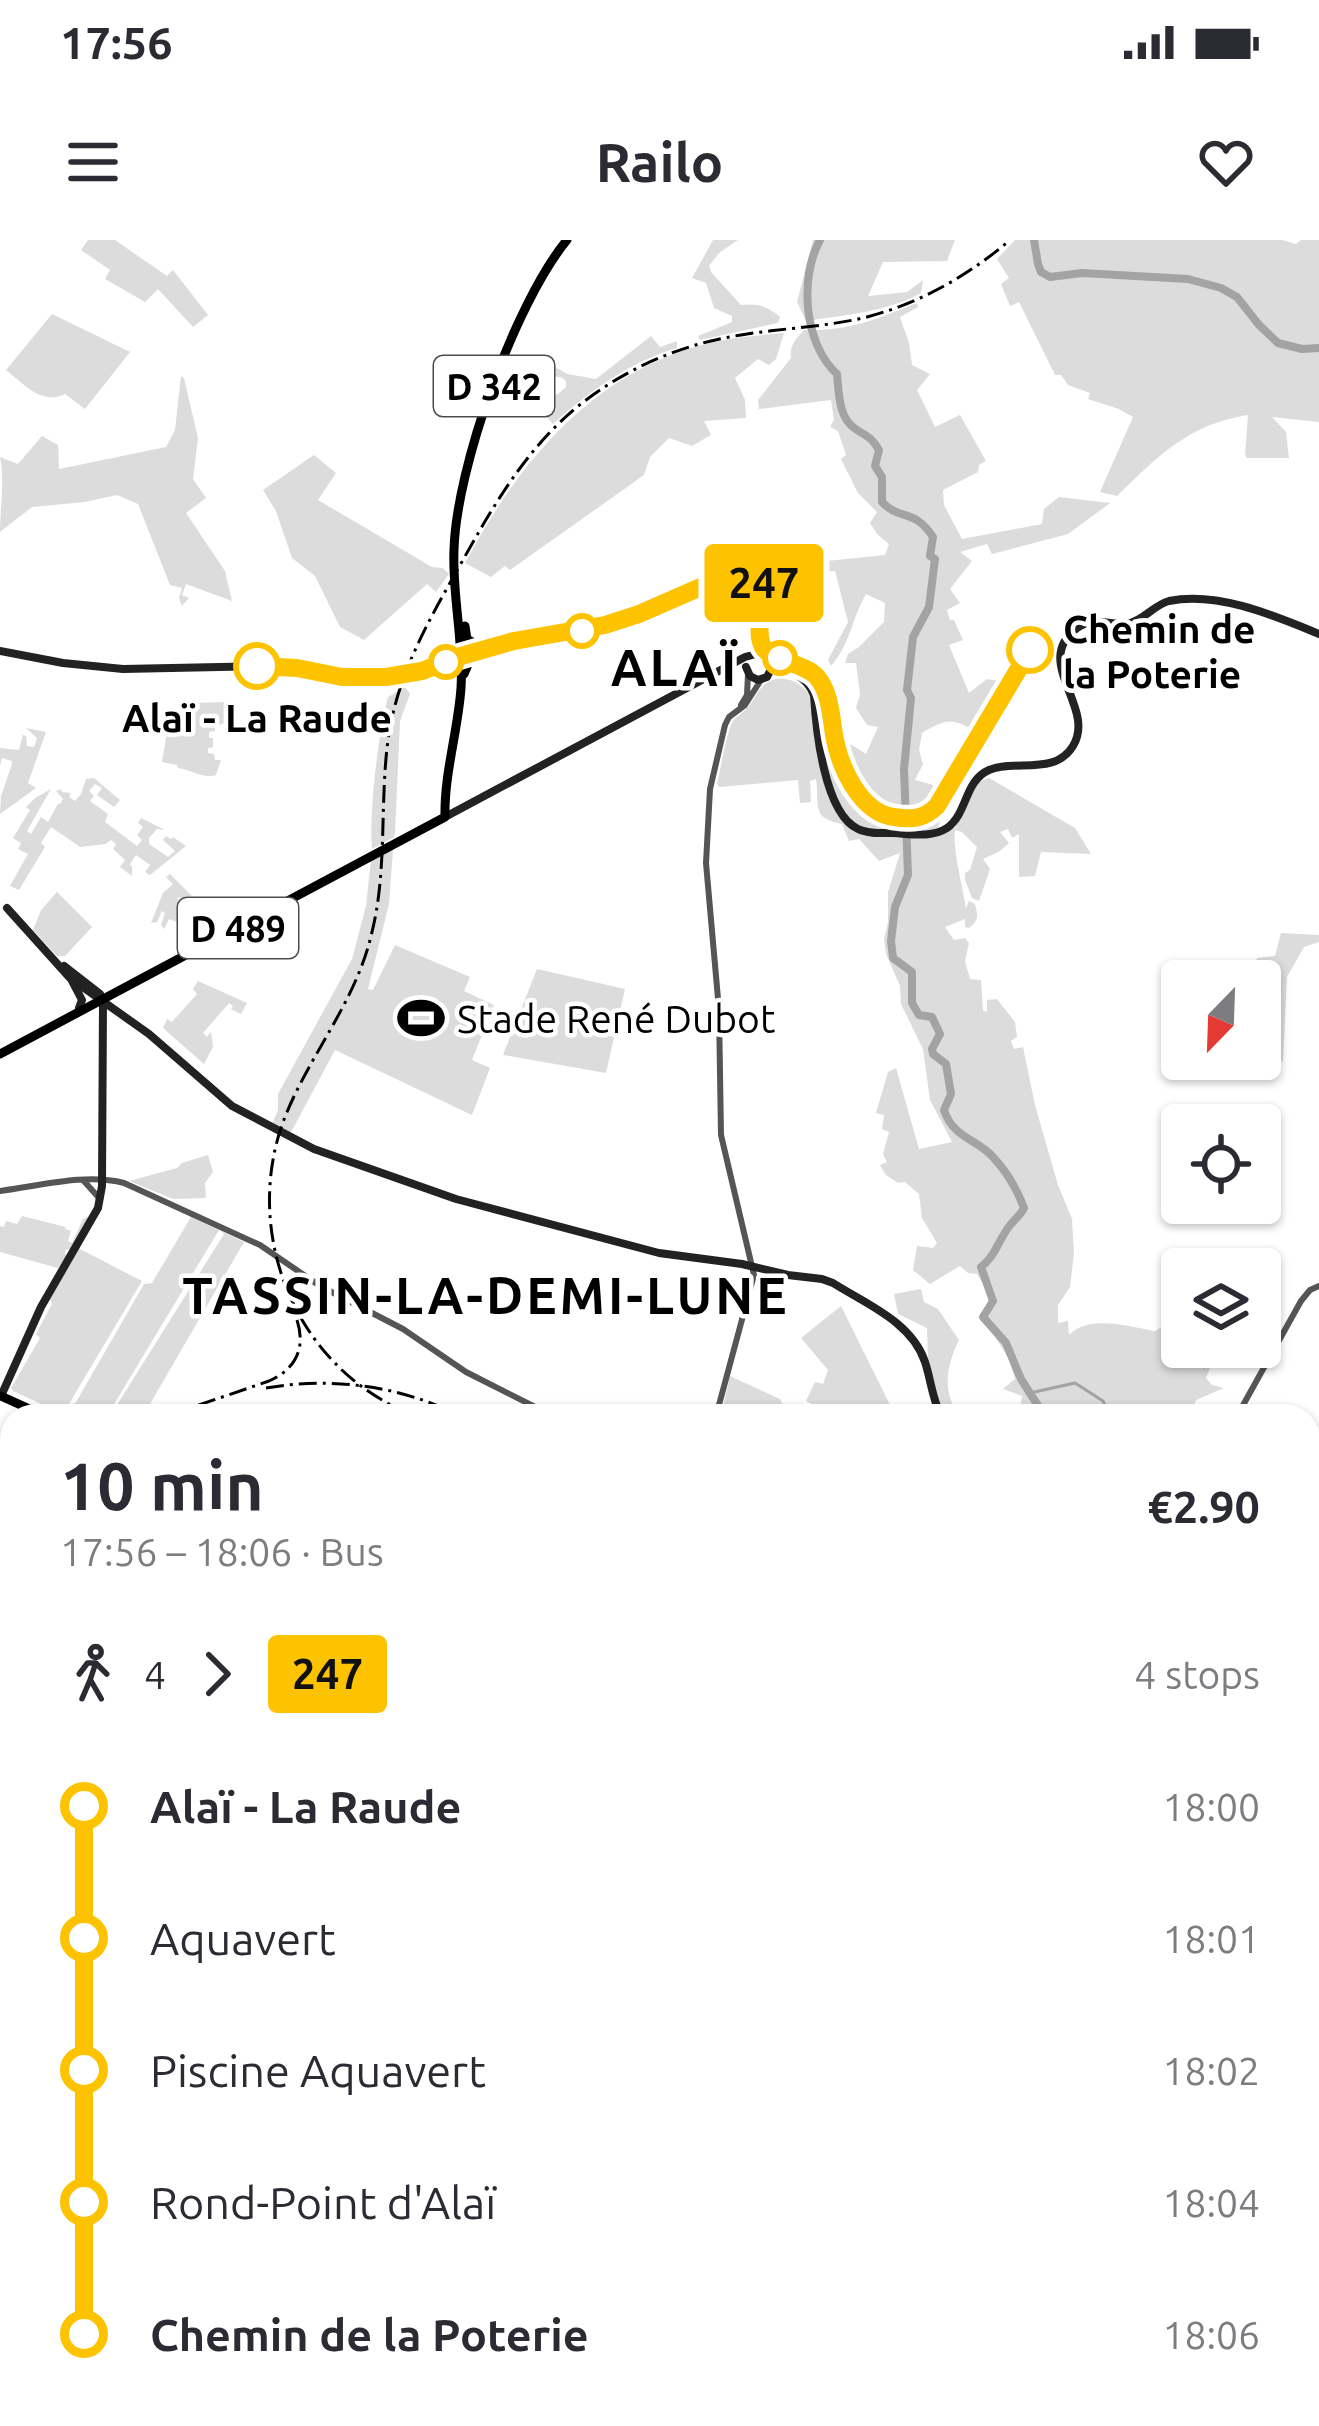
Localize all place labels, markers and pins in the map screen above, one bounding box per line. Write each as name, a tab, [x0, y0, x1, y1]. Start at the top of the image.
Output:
place label: Chemin de la Poterie	[1063, 607, 1256, 695]
unlabelled marker	[566, 615, 598, 647]
marker: Chemin de la Poterie	[1008, 628, 1052, 672]
unlabelled marker	[764, 642, 796, 674]
marker: Alaï - La Raude	[235, 644, 279, 688]
unlabelled marker	[430, 646, 462, 678]
place label: Alaï - La Raude	[122, 696, 392, 739]
sports icon: Stade René Dubot	[396, 993, 446, 1043]
place label: Stade René Dubot	[457, 997, 775, 1040]

